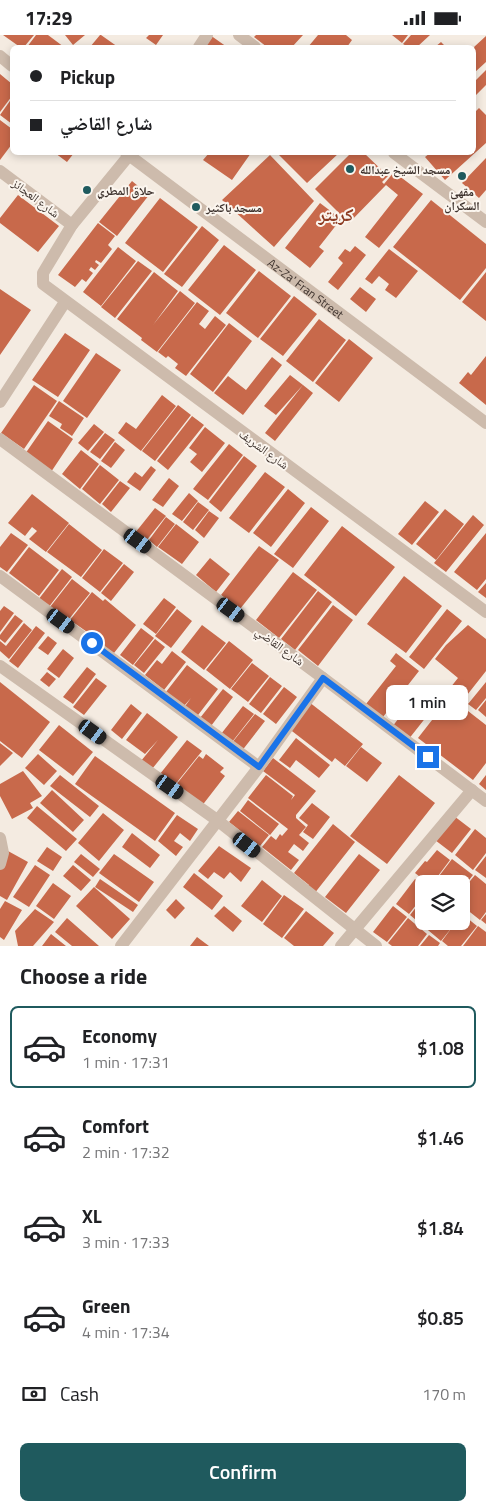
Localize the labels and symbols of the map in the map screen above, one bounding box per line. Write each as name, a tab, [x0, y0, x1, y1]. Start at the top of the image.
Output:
place label: مسجد الشيخ عبدالله	[360, 160, 451, 179]
marker: مسجد الشيخ عبدالله	[344, 163, 356, 175]
marker: مقهئ السكران	[456, 170, 468, 182]
street label: شارع العجائز	[8, 173, 64, 222]
place label: حلاق المطري	[97, 181, 155, 200]
place label: مقهئ السكران	[444, 182, 480, 215]
marker: حلاق المطري	[81, 184, 93, 196]
place label: مسجد باكثير	[205, 198, 262, 217]
marker: مسجد باكثير	[190, 201, 202, 213]
district label: كريتر	[318, 201, 353, 228]
street label: Az-Za' Fran Street	[264, 253, 349, 323]
street label: شارع الشريف	[235, 424, 293, 474]
car	[121, 526, 154, 556]
car	[214, 595, 247, 625]
car	[44, 606, 77, 636]
street label: شارع القاضي	[251, 622, 308, 671]
route start	[81, 632, 103, 654]
callout: 1 min	[387, 685, 469, 719]
car	[76, 717, 109, 747]
route end	[417, 746, 439, 768]
car	[153, 772, 186, 802]
car	[230, 830, 263, 860]

